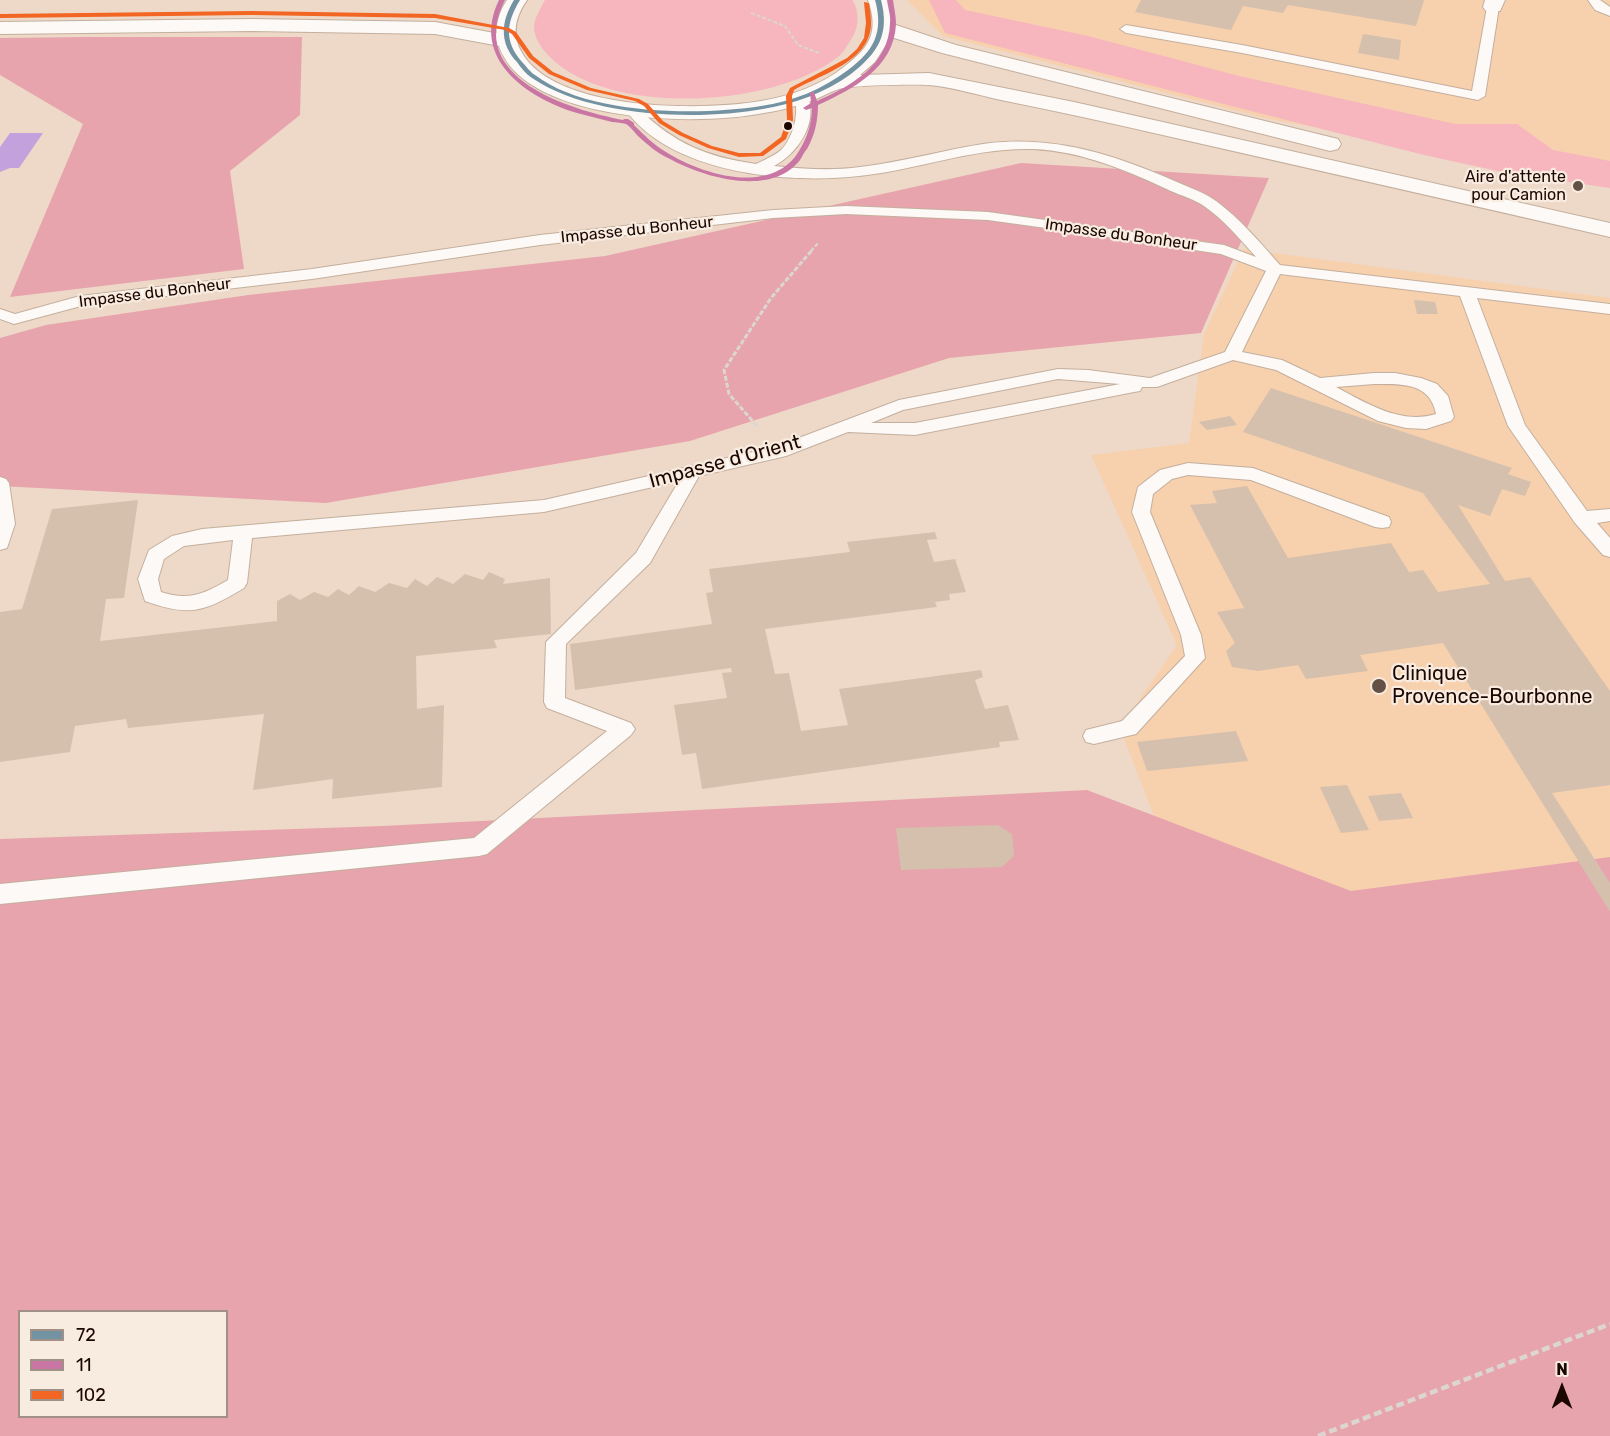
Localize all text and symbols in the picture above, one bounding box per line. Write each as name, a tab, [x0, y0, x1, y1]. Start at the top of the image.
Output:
unlabelled marker	[782, 120, 794, 132]
place label: Aire d'attente pour Camion	[1465, 167, 1566, 205]
marker: Aire d'attente pour Camion	[1571, 179, 1585, 193]
street label: Impasse du Bonheur	[560, 212, 714, 248]
street label: Impasse du Bonheur	[1044, 215, 1198, 255]
street label: Impasse du Bonheur	[78, 274, 232, 312]
street label: Impasse d'Orient	[647, 430, 803, 494]
place label: Clinique Provence-Bourbonne	[1392, 662, 1592, 709]
marker: Clinique Provence-Bourbonne	[1370, 677, 1388, 695]
legend	[18, 1310, 228, 1418]
text: 72	[76, 1324, 96, 1346]
text: 11	[76, 1354, 91, 1376]
north arrow	[1532, 1358, 1592, 1418]
text: N	[1556, 1360, 1568, 1379]
text: 102	[76, 1384, 106, 1406]

